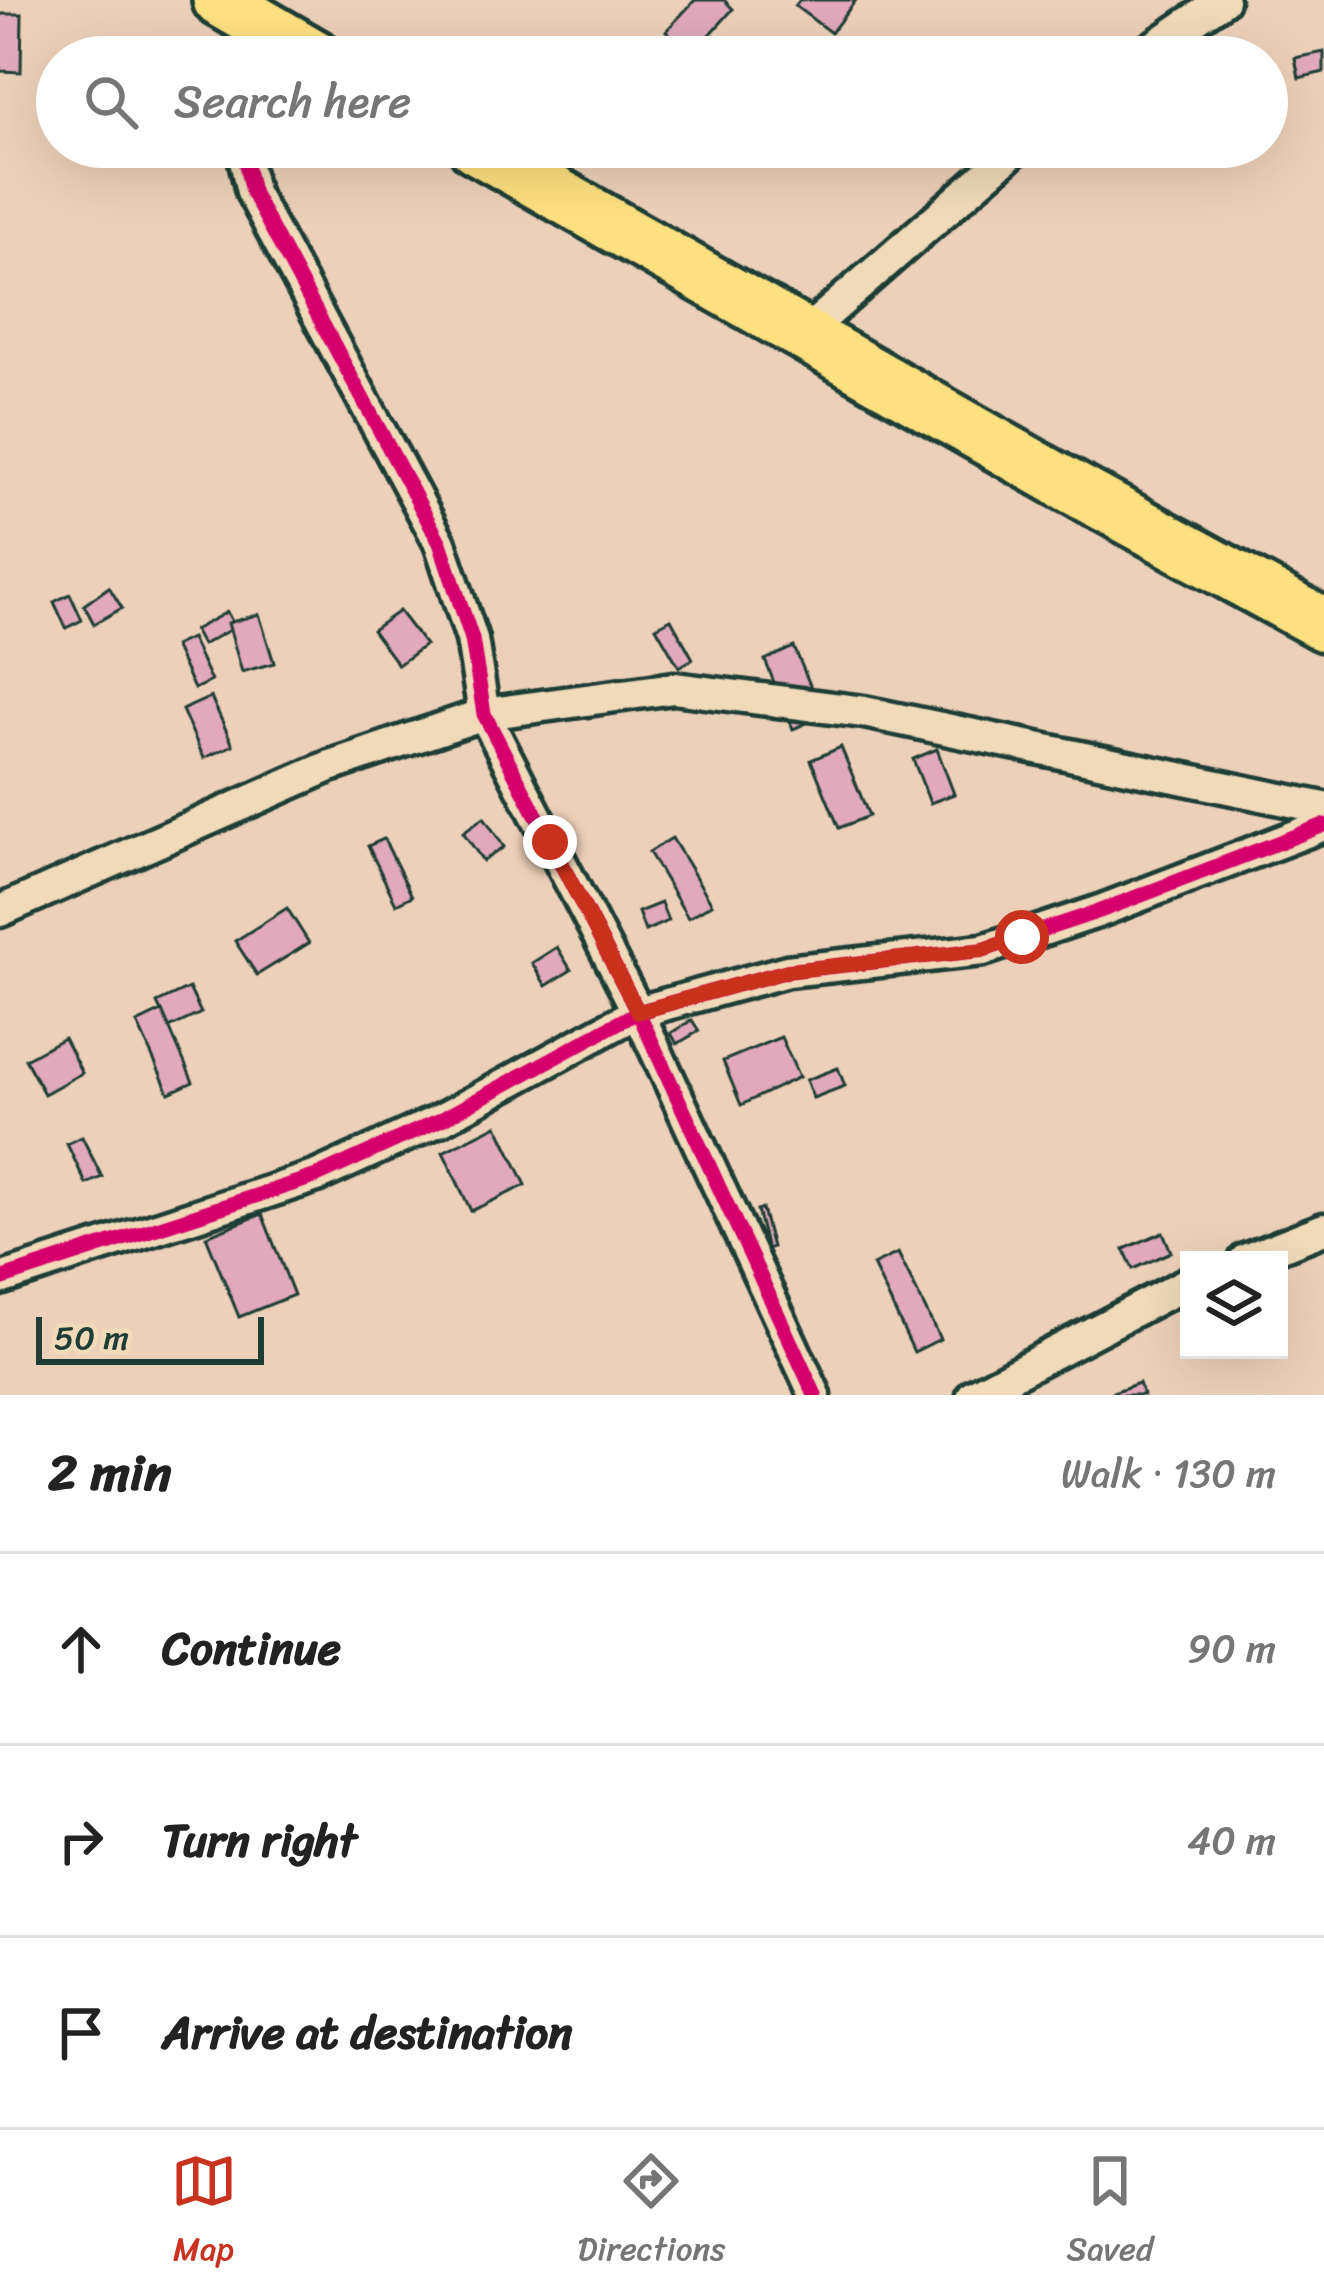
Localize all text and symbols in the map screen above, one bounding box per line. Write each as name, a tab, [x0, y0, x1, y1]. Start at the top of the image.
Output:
search box	[36, 36, 1288, 168]
text: Search here	[174, 62, 411, 142]
icon: search	[78, 69, 144, 135]
route end	[523, 815, 577, 869]
route start	[995, 910, 1049, 964]
map controls	[1180, 1251, 1288, 1359]
button: layers	[1180, 1251, 1288, 1359]
text: 50 m	[54, 1309, 129, 1367]
scale bar	[36, 1311, 264, 1364]
text: 2 min	[48, 1428, 171, 1518]
text: Walk · 130 m	[1061, 1439, 1276, 1508]
text: Continue	[162, 1609, 341, 1689]
text: 90 m	[1187, 1614, 1276, 1683]
icon: ahead	[48, 1616, 114, 1682]
text: Turn right	[162, 1801, 357, 1881]
text: 40 m	[1187, 1806, 1276, 1875]
icon: right	[48, 1808, 114, 1874]
text: Arrive at destination	[162, 1993, 572, 2073]
icon: arrive	[48, 2000, 114, 2066]
tab: Map	[171, 2148, 237, 2278]
tab: Directions	[578, 2148, 725, 2278]
tab: Saved	[1066, 2148, 1153, 2278]

